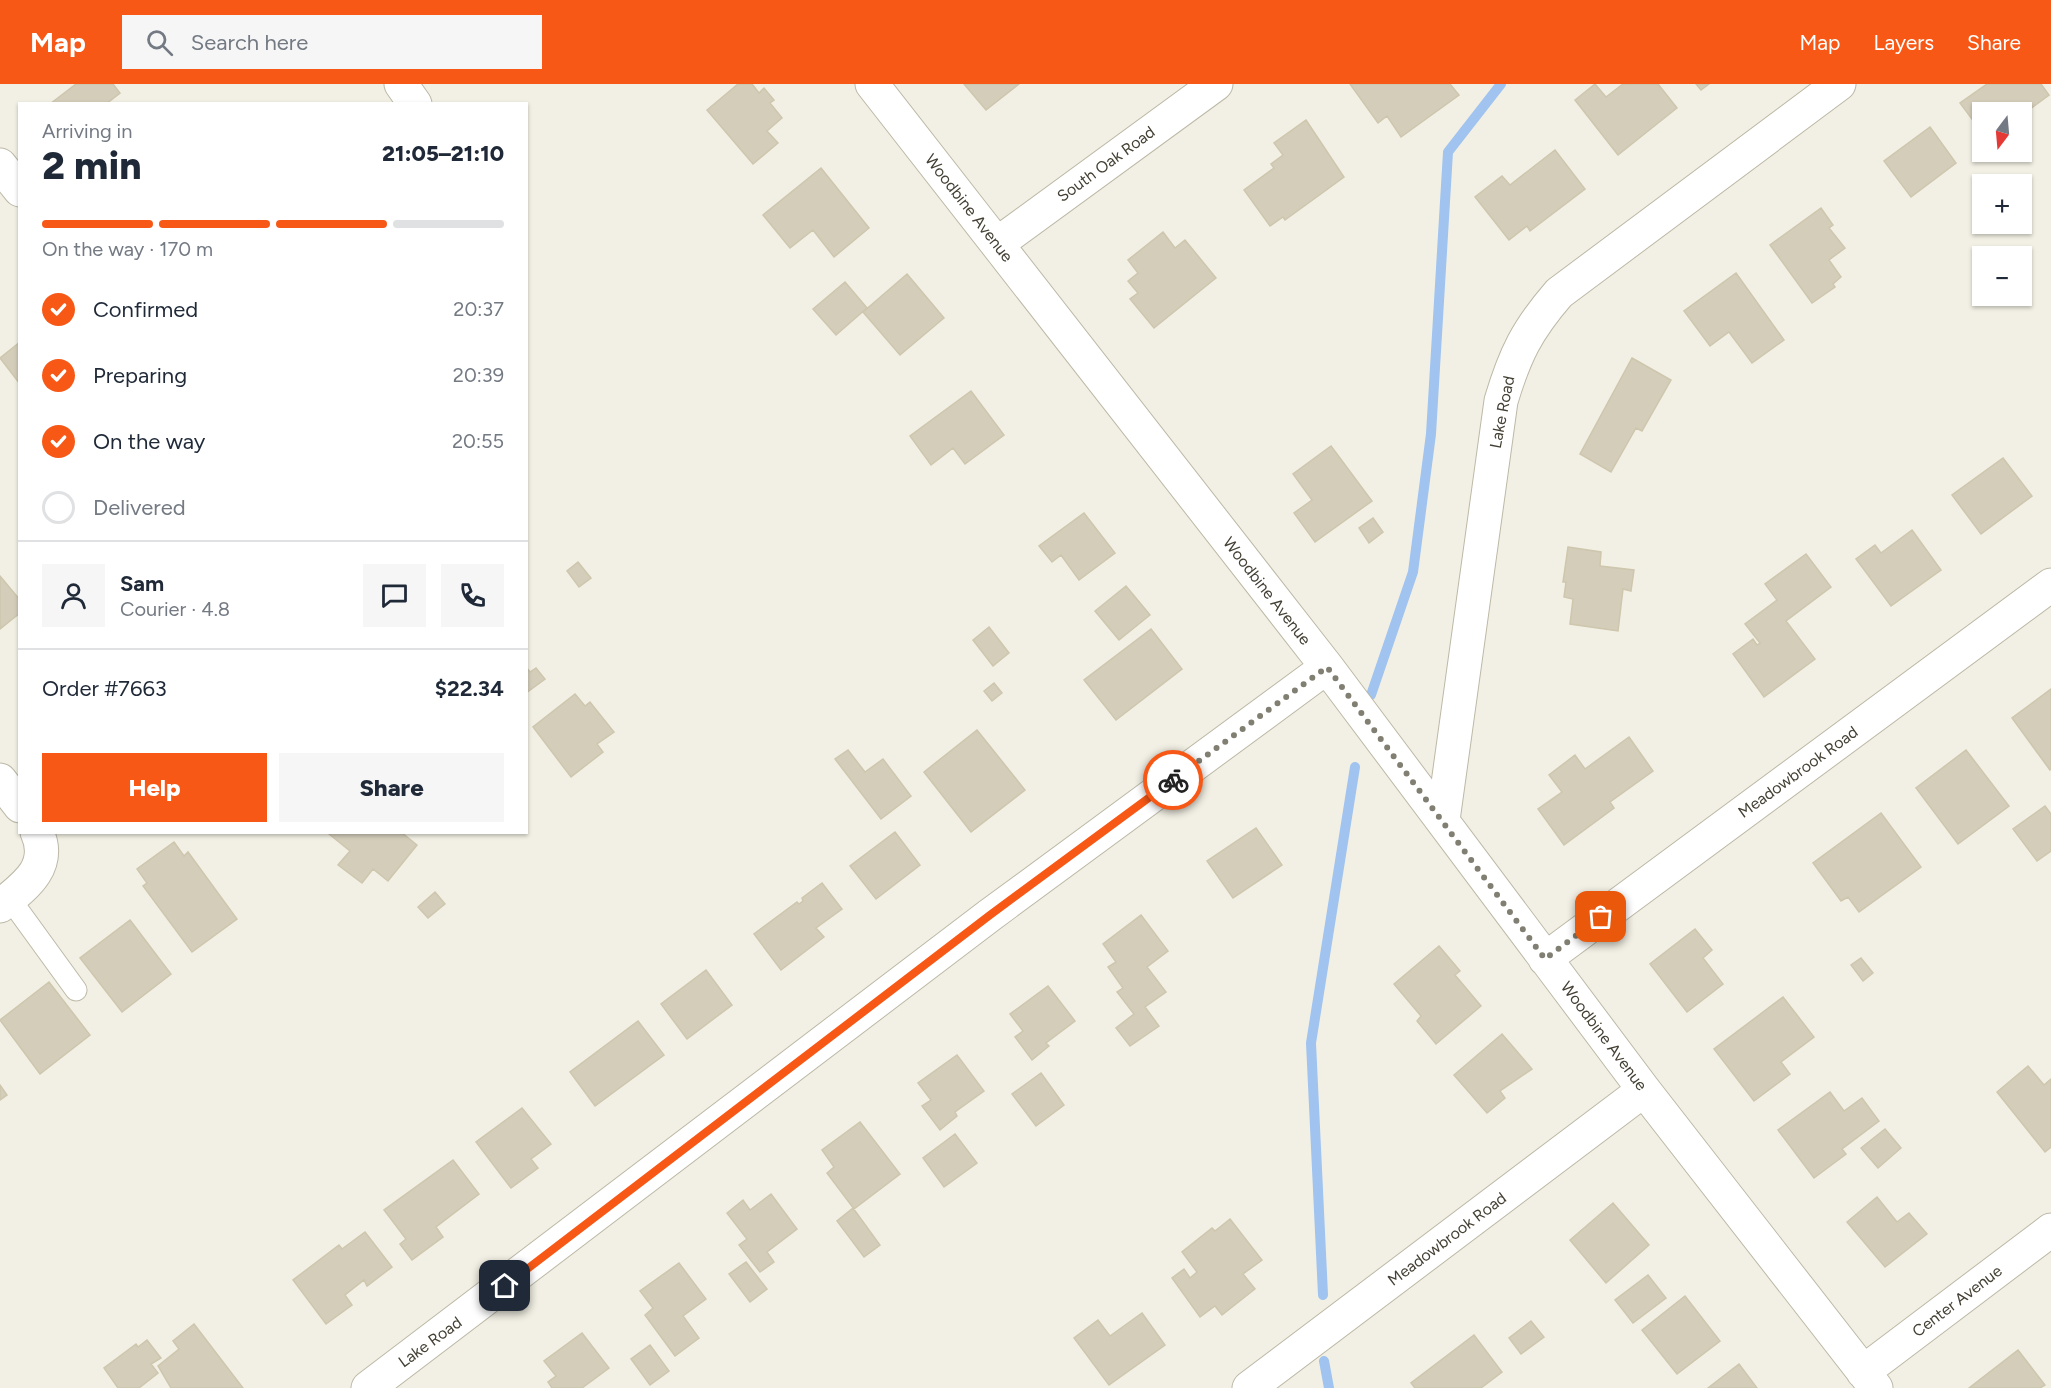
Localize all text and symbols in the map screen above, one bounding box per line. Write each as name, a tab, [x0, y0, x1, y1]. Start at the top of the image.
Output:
search box	[122, 15, 542, 69]
text: Map	[30, 25, 86, 59]
icon: search	[143, 26, 176, 59]
text: Search here	[191, 29, 308, 56]
text: Map	[1800, 30, 1840, 55]
text: Layers	[1873, 30, 1934, 55]
text: Share	[1967, 30, 2021, 55]
north arrow	[1972, 102, 2032, 162]
map controls	[1972, 102, 2032, 306]
text: Arriving in	[42, 119, 132, 143]
street label: South Oak Road	[1053, 122, 1159, 206]
text: 21:05–21:10	[382, 140, 504, 167]
text: 2 min	[42, 142, 142, 189]
street label: Woodbine Avenue	[921, 150, 1017, 266]
button: +	[1972, 174, 2032, 234]
text: On the way · 170 m	[42, 237, 213, 261]
button: −	[1972, 246, 2032, 306]
icon: check	[42, 293, 75, 326]
text: Confirmed	[93, 296, 198, 323]
text: 20:37	[453, 297, 504, 321]
icon: check	[42, 359, 75, 392]
text: Preparing	[93, 362, 187, 389]
text: 20:39	[453, 363, 504, 387]
street label: Lake Road	[1486, 374, 1518, 450]
icon: check	[42, 425, 75, 458]
text: On the way	[93, 428, 205, 455]
text: 20:55	[452, 429, 504, 453]
text: Delivered	[93, 494, 186, 521]
street label: Woodbine Avenue	[1219, 533, 1315, 649]
button: person	[42, 564, 105, 627]
button: chat	[363, 564, 426, 627]
button: phone	[441, 564, 504, 627]
text: Sam	[120, 570, 164, 597]
text: Courier · 4.8	[120, 597, 230, 621]
text: Order #7663	[42, 675, 167, 702]
text: $22.34	[435, 675, 504, 702]
street label: Meadowbrook Road	[1734, 722, 1862, 822]
courier	[1143, 750, 1203, 810]
button: Help	[42, 753, 267, 822]
button: Share	[279, 753, 504, 822]
icon: bike	[1157, 764, 1190, 797]
pin	[1575, 891, 1626, 942]
icon: bag	[1584, 900, 1617, 933]
street label: Woodbine Avenue	[1557, 978, 1651, 1094]
street label: Meadowbrook Road	[1384, 1188, 1510, 1290]
pin	[479, 1260, 530, 1311]
street label: Center Avenue	[1908, 1261, 2006, 1341]
icon: home	[488, 1269, 521, 1302]
street label: Lake Road	[395, 1313, 465, 1371]

